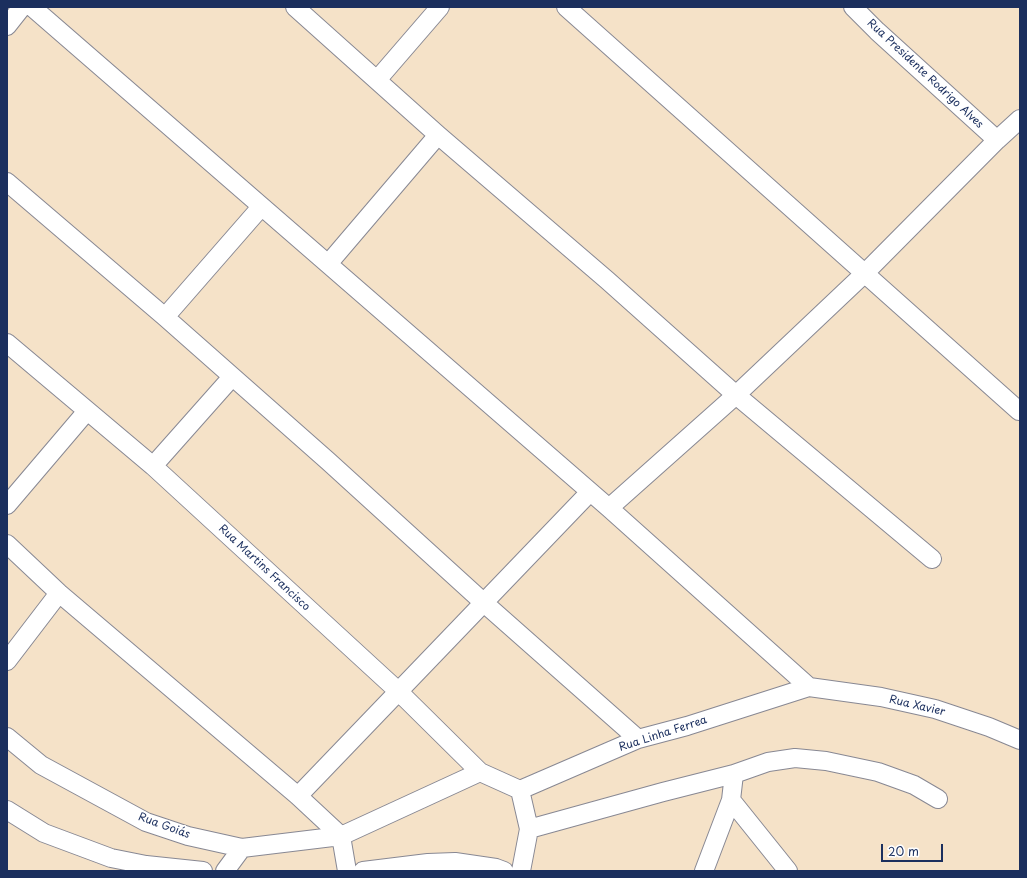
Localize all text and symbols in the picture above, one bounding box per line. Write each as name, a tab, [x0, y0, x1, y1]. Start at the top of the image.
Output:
street label: Rua Presidente Rodrigo Alves	[864, 17, 986, 131]
street label: Rua Martins Francisco	[216, 522, 312, 614]
street label: Rua Xavier	[888, 693, 946, 719]
street label: Rua Linha Ferrea	[617, 714, 709, 754]
street label: Rua Goiás	[136, 810, 192, 842]
scale bar	[883, 836, 945, 862]
text: 20 m	[888, 842, 919, 860]

